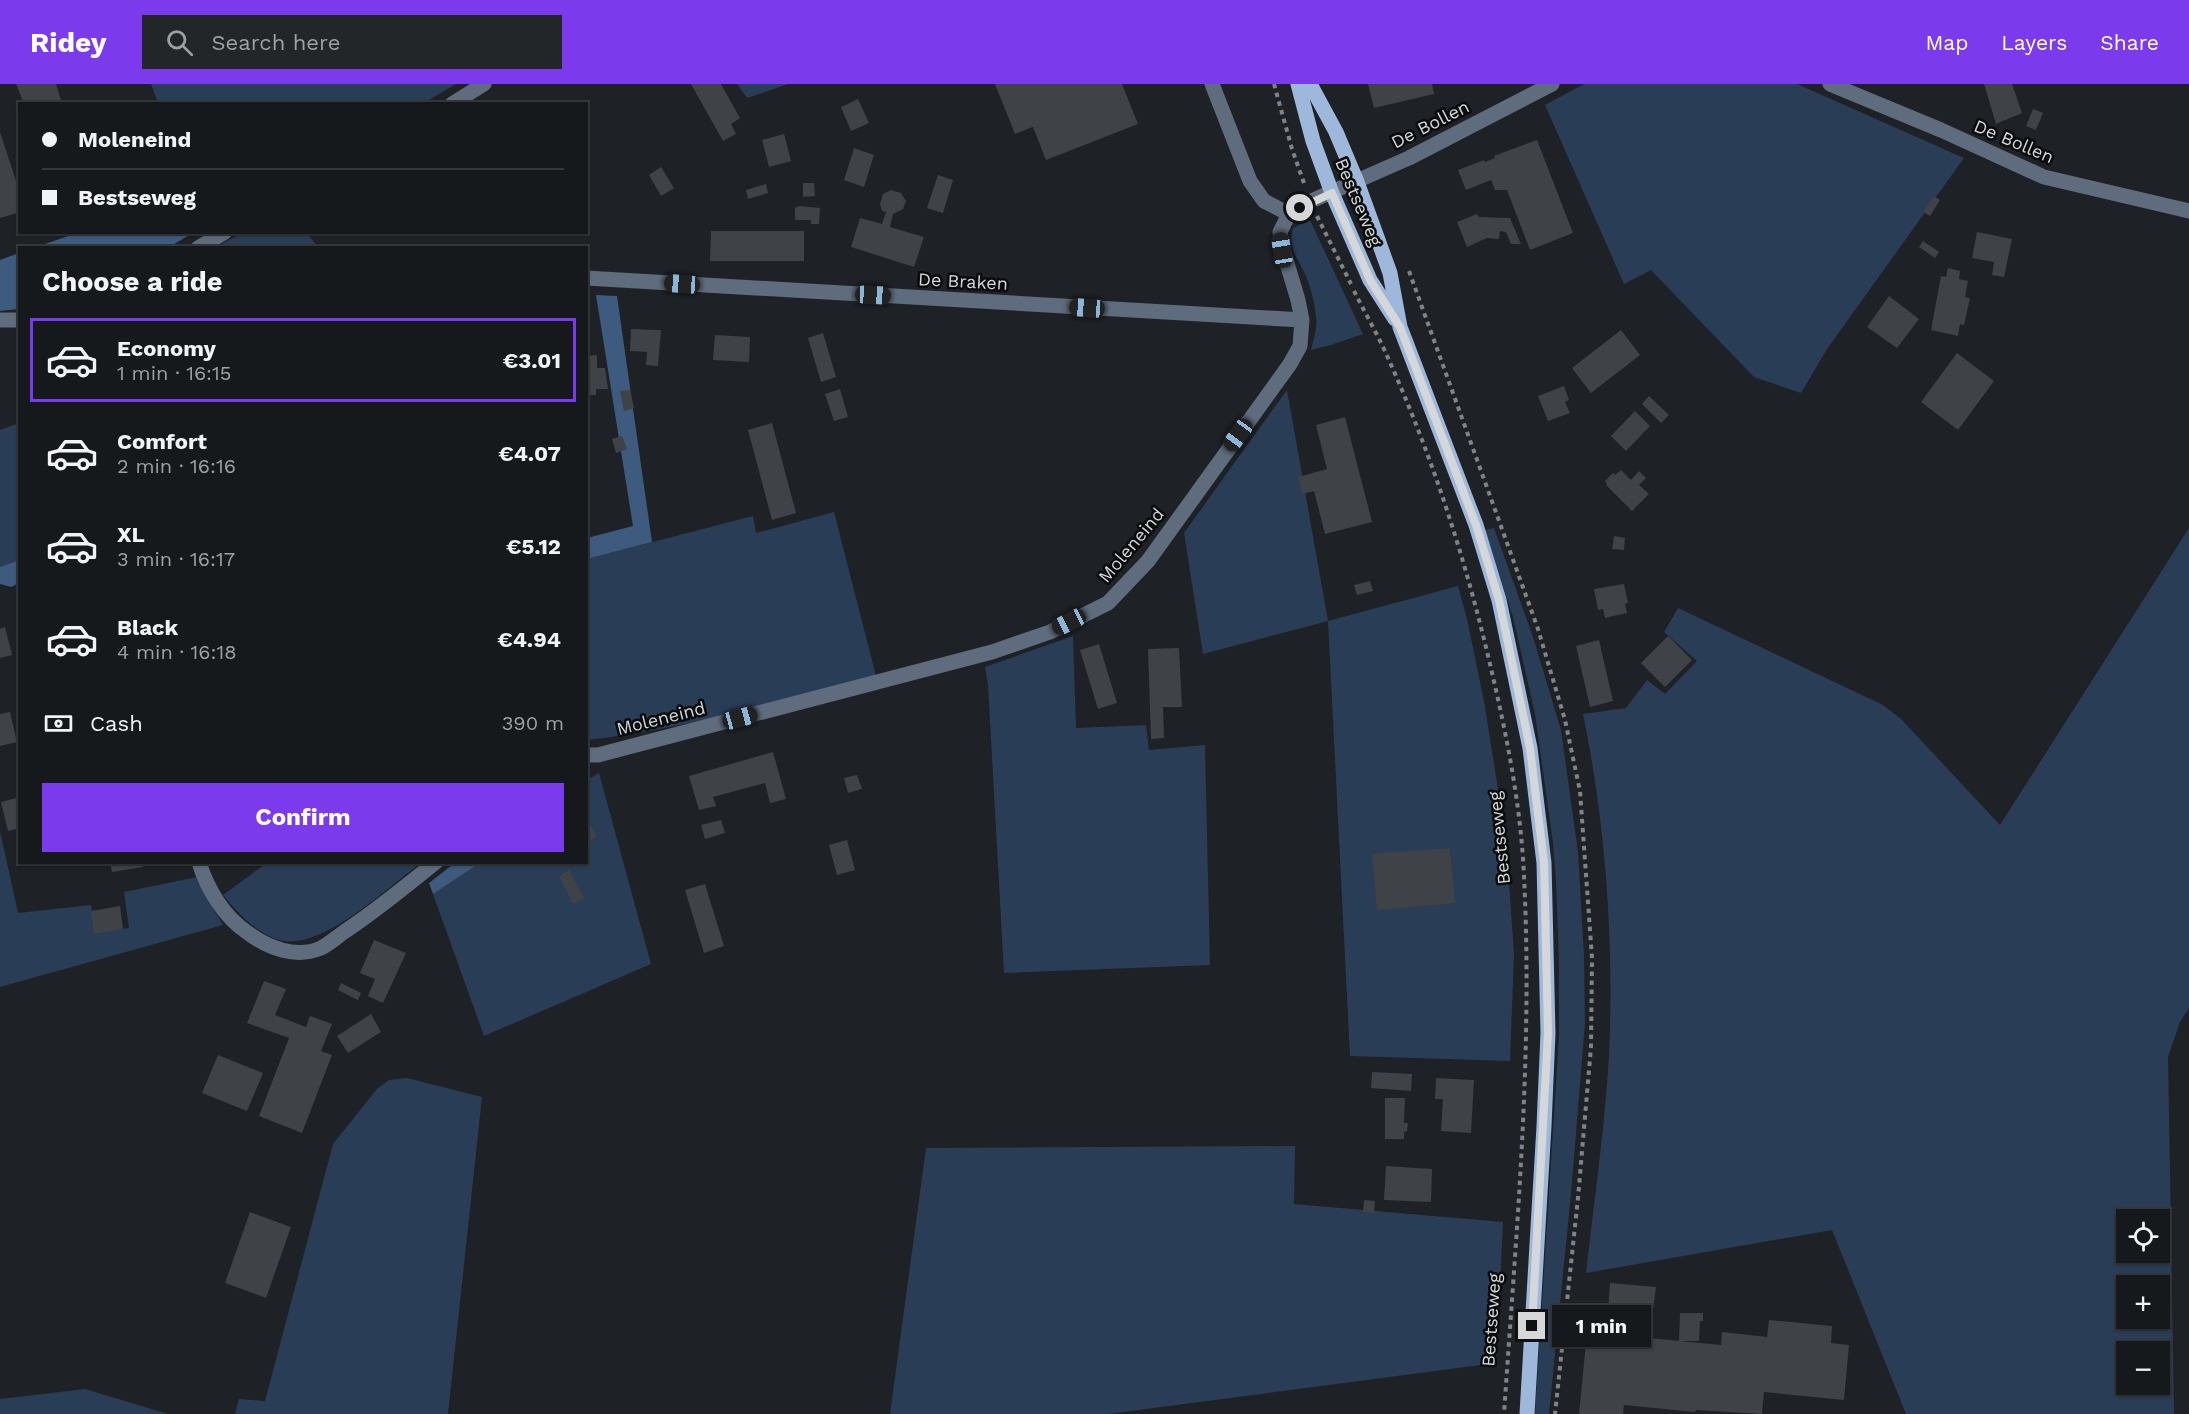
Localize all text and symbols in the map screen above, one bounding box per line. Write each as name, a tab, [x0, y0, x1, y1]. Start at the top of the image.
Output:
search box	[142, 15, 562, 69]
text: Ridey	[30, 26, 106, 59]
icon: search	[163, 26, 196, 59]
text: Search here	[211, 30, 340, 55]
text: Map	[1925, 30, 1968, 55]
text: Layers	[2001, 30, 2067, 55]
text: Share	[2100, 30, 2159, 55]
street label: De Bollen	[1388, 95, 1472, 153]
street label: De Bollen	[1971, 115, 2057, 167]
text: Moleneind	[78, 127, 191, 152]
street label: Bestseweg	[1331, 155, 1387, 250]
text: Bestseweg	[78, 185, 196, 210]
route start	[1286, 194, 1313, 221]
car	[1270, 231, 1294, 269]
text: Choose a ride	[42, 266, 222, 298]
street label: De Braken	[918, 268, 1008, 294]
car	[663, 274, 701, 294]
car	[855, 285, 891, 305]
car	[1068, 298, 1106, 318]
icon: car	[45, 333, 99, 387]
text: Economy	[117, 336, 216, 361]
text: €3.01	[503, 348, 561, 373]
text: 1 min · 16:15	[117, 361, 231, 385]
car	[1220, 415, 1256, 455]
icon: car	[45, 426, 99, 480]
text: Comfort	[117, 429, 207, 454]
text: €4.07	[498, 441, 561, 466]
text: 2 min · 16:16	[117, 454, 236, 478]
street label: Moleneind	[1094, 504, 1168, 586]
icon: car	[45, 519, 99, 573]
text: XL	[117, 522, 145, 547]
text: €5.12	[506, 534, 561, 559]
text: 3 min · 16:17	[117, 547, 235, 571]
car	[1049, 606, 1089, 638]
icon: car	[45, 612, 99, 666]
text: Black	[117, 615, 178, 640]
text: €4.94	[497, 627, 561, 652]
text: 4 min · 16:18	[117, 640, 237, 664]
street label: Moleneind	[614, 697, 708, 739]
car	[720, 705, 760, 731]
icon: cash	[42, 707, 75, 740]
text: Cash	[90, 711, 143, 736]
text: 390 m	[502, 711, 564, 735]
button: Confirm	[42, 783, 564, 852]
street label: Bestseweg	[1484, 790, 1514, 886]
map controls	[2116, 1209, 2170, 1395]
button: locate	[2116, 1209, 2170, 1263]
street label: Bestseweg	[1477, 1272, 1505, 1367]
button: +	[2116, 1275, 2170, 1329]
callout: 1 min	[1553, 1305, 1652, 1347]
route end	[1518, 1312, 1545, 1339]
text: 1 min	[1576, 1314, 1627, 1338]
button: −	[2116, 1341, 2170, 1395]

